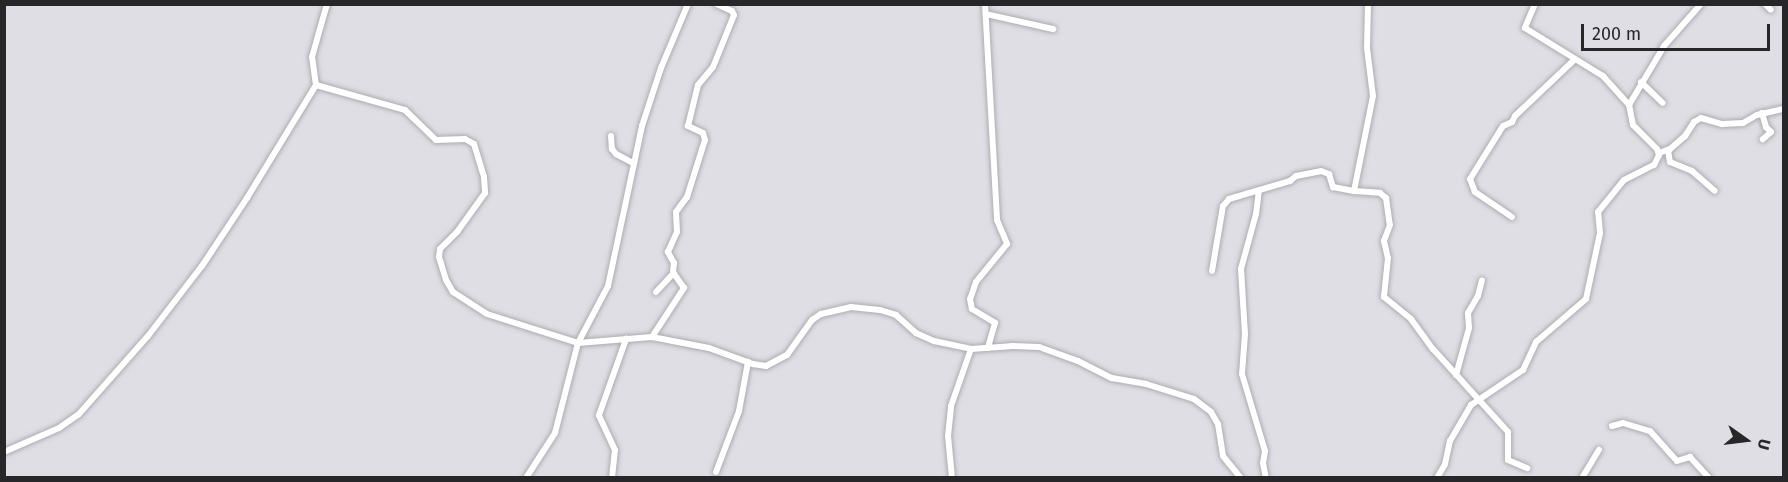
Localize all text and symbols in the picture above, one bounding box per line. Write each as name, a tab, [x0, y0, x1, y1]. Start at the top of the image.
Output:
scale bar	[1584, 12, 1773, 50]
text: 200 m	[1592, 23, 1641, 45]
north arrow	[1716, 410, 1776, 470]
text: U	[1753, 437, 1774, 452]

